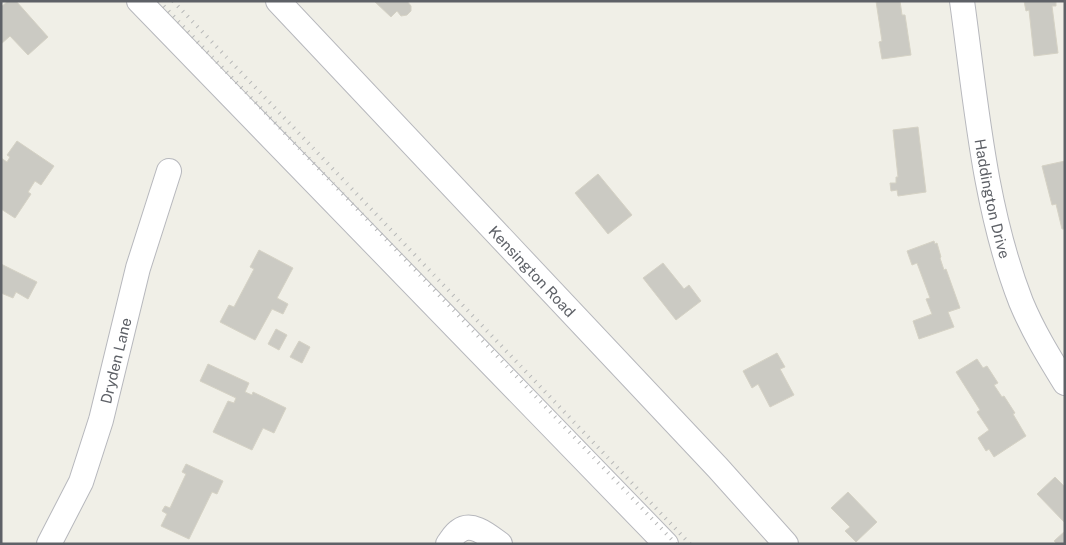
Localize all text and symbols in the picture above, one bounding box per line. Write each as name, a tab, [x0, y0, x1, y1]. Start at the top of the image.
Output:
street label: Haddington Drive	[972, 137, 1014, 260]
street label: Kensington Road	[486, 222, 579, 320]
street label: Dryden Lane	[97, 316, 134, 405]

